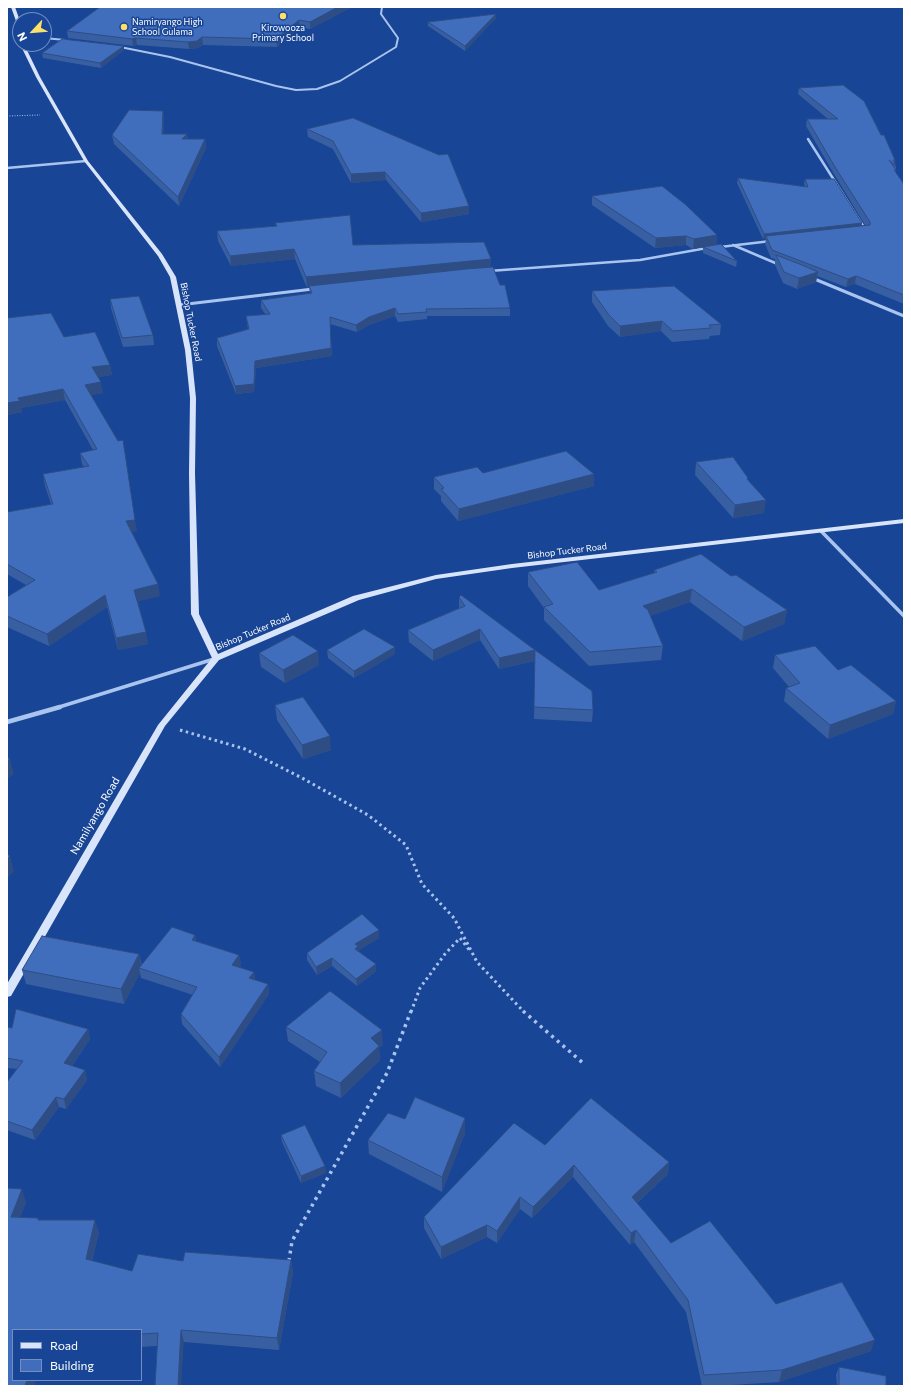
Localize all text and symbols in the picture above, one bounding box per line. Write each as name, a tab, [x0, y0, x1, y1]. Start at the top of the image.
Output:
marker: Kirowooza Primary School	[278, 11, 288, 21]
north arrow	[12, 12, 52, 52]
place label: Namiryango High School Gulama	[132, 17, 203, 38]
marker: Namiryango High School Gulama	[119, 22, 129, 32]
place label: Kirowooza Primary School	[252, 23, 314, 44]
text: N	[14, 30, 29, 44]
street label: Bishop Tucker Road	[178, 282, 204, 362]
street label: Bishop Tucker Road	[527, 541, 607, 561]
street label: Bishop Tucker Road	[214, 611, 292, 653]
street label: Namilyango Road	[68, 775, 122, 857]
legend	[12, 1329, 142, 1381]
text: Road	[50, 1338, 78, 1352]
text: Building	[50, 1358, 94, 1372]

